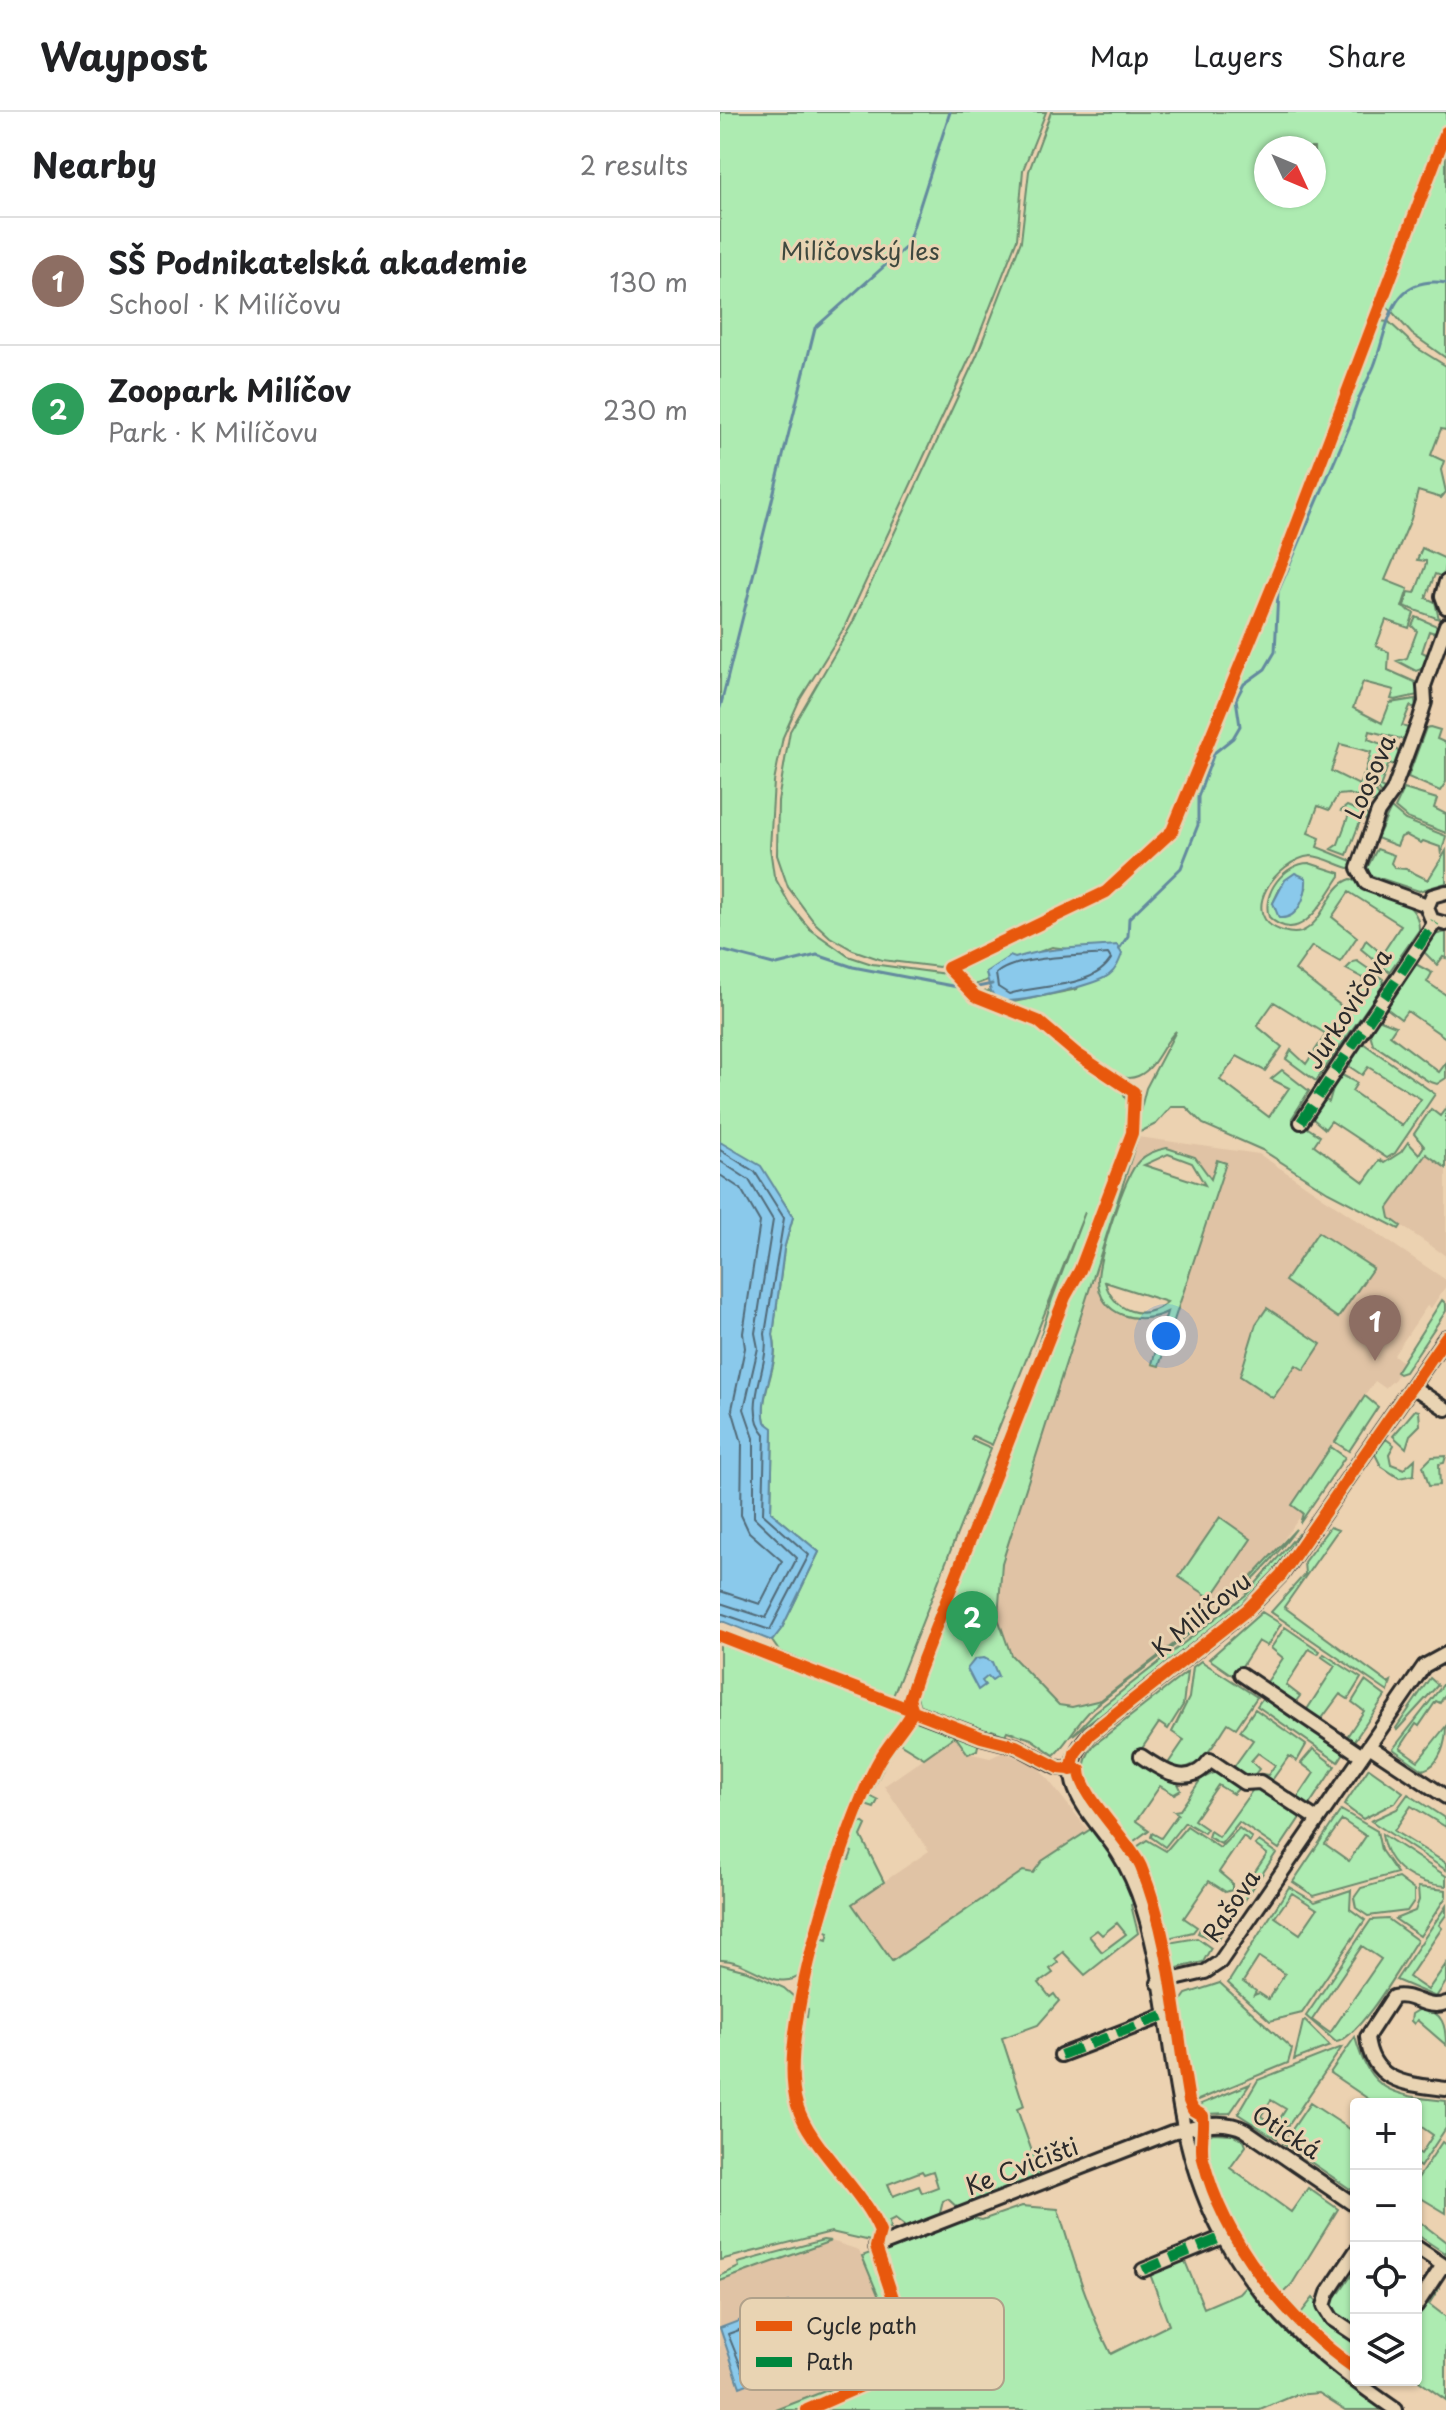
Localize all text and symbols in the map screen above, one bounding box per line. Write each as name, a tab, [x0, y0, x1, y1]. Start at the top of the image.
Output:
text: Waypost	[40, 27, 208, 84]
text: Map	[1089, 34, 1149, 77]
text: Layers	[1193, 34, 1283, 77]
text: Share	[1327, 34, 1406, 77]
north arrow	[1254, 136, 1326, 208]
text: Nearby	[32, 138, 157, 190]
text: 2 results	[580, 145, 688, 184]
park label: Milíčovský les	[780, 232, 940, 268]
text: SŠ Podnikatelská akademie	[108, 239, 527, 284]
text: 1	[52, 262, 64, 301]
text: 130 m	[609, 262, 688, 301]
text: School · K Milíčovu	[108, 284, 341, 323]
text: Zoopark Milíčov	[108, 367, 351, 412]
text: 2	[49, 390, 67, 429]
text: 230 m	[603, 390, 688, 429]
text: Park · K Milíčovu	[108, 412, 318, 451]
street label: Loosova	[1335, 728, 1404, 824]
street label: Jurkovičova	[1295, 940, 1400, 1075]
pin: 1	[1349, 1295, 1401, 1361]
your location	[1146, 1316, 1186, 1356]
street label: K Milíčovu	[1143, 1562, 1258, 1665]
pin: 2	[946, 1591, 998, 1657]
street label: Rašova	[1193, 1861, 1268, 1949]
street label: Otická	[1245, 2096, 1329, 2167]
map controls	[1350, 2098, 1422, 2386]
button: +	[1350, 2098, 1422, 2170]
street label: Ke Cvičišti	[960, 2127, 1083, 2203]
button: −	[1350, 2170, 1422, 2242]
button: locate	[1350, 2242, 1422, 2314]
legend	[740, 2298, 1004, 2390]
text: Cycle path	[806, 2308, 917, 2341]
button: layers	[1350, 2314, 1422, 2386]
text: Path	[806, 2344, 854, 2377]

